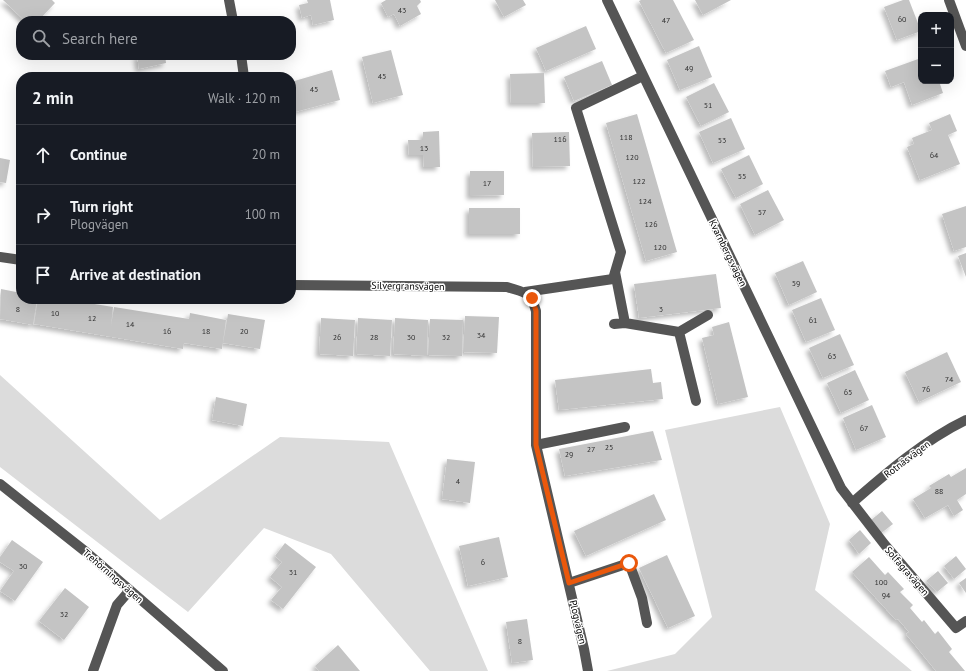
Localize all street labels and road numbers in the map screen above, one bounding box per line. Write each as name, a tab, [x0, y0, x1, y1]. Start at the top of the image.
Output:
street label: Kvarnbergsvägen	[706, 217, 750, 289]
street label: Silvergransvägen	[371, 279, 445, 293]
street label: Rotnäsvägen	[881, 437, 933, 481]
street label: Solfagravägen	[882, 544, 932, 598]
street label: Trehörningsvägen	[80, 546, 146, 606]
street label: Plogvägen	[567, 599, 589, 645]

